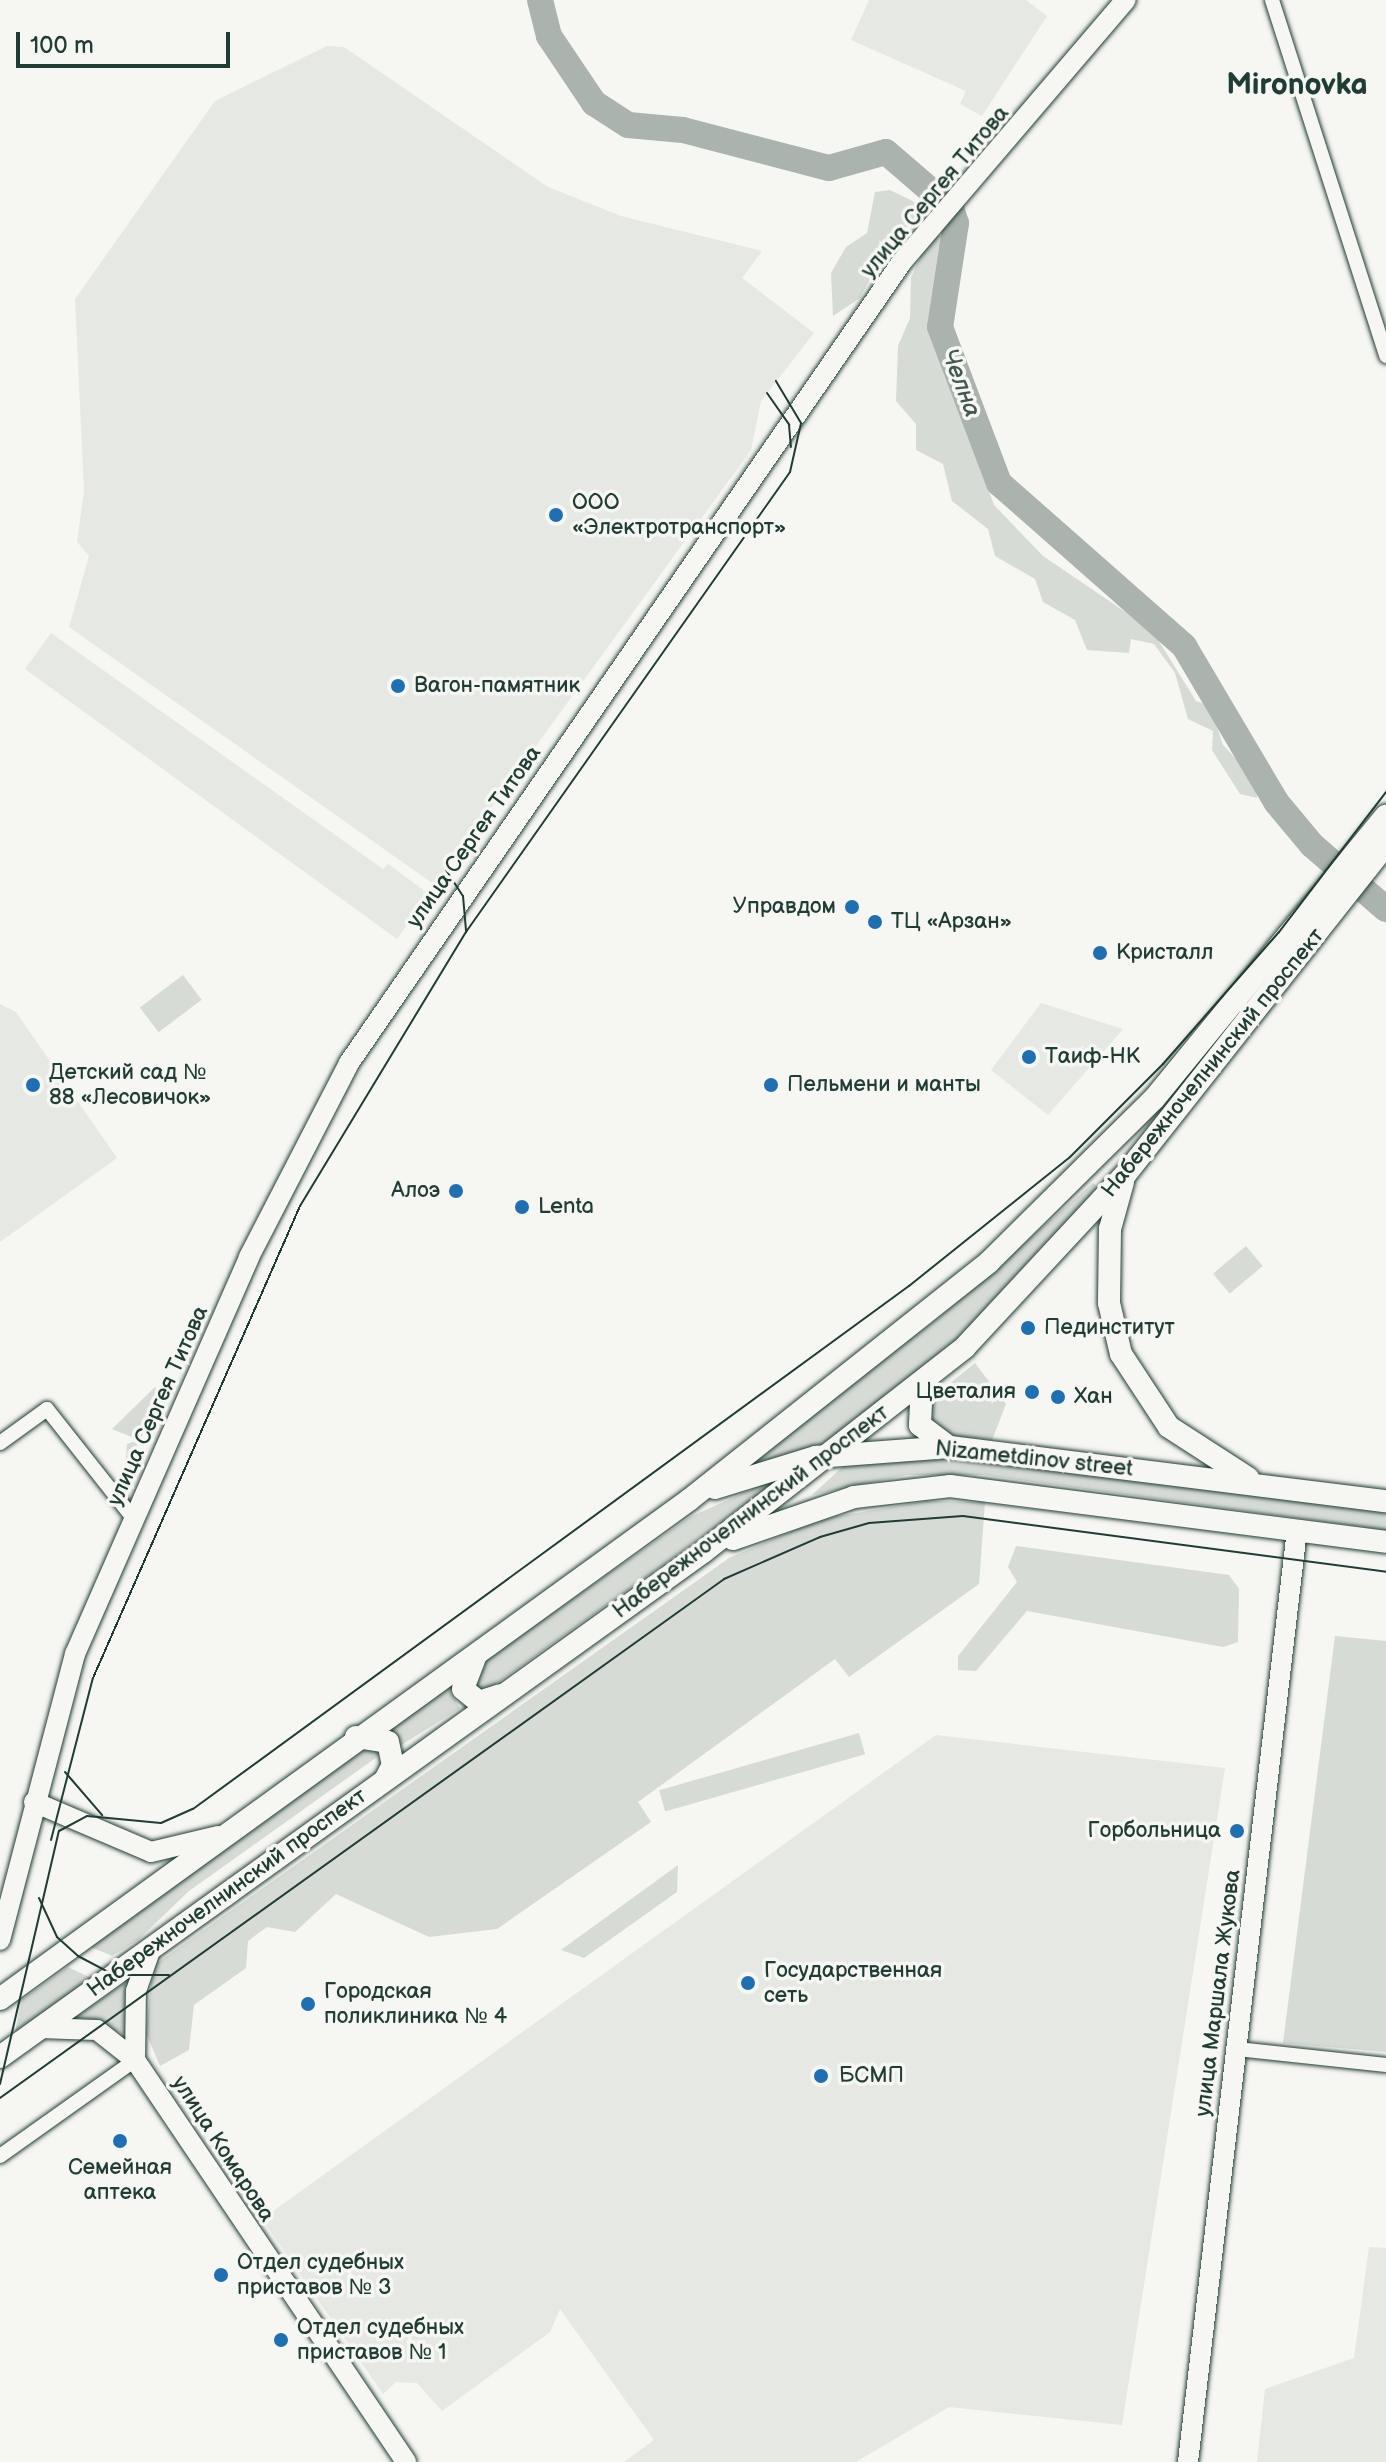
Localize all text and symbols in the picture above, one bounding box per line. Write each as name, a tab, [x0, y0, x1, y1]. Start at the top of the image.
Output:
scale bar	[20, 16, 234, 66]
text: 100 m	[30, 31, 94, 60]
district label: Mironovka	[1226, 67, 1368, 103]
street label: улица Сергея Титова	[855, 101, 1015, 283]
water label: Челна	[935, 345, 987, 421]
place label: ООО «Электротранспорт»	[572, 489, 786, 540]
marker: ООО «Электротранспорт»	[547, 506, 565, 524]
place label: Вагон-памятник	[414, 673, 580, 699]
marker: Вагон-памятник	[389, 677, 407, 695]
street label: улица Сергея Титова	[401, 741, 547, 933]
place label: Управдом	[733, 894, 836, 920]
marker: Управдом	[843, 898, 861, 916]
place label: ТЦ «Арзан»	[891, 909, 1012, 935]
marker: ТЦ «Арзан»	[866, 913, 884, 931]
street label: Набережночелнинский проспект	[1096, 923, 1330, 1203]
place label: Кристалл	[1116, 940, 1213, 966]
marker: Кристалл	[1091, 944, 1109, 962]
place label: Таиф-НК	[1045, 1044, 1140, 1070]
marker: Таиф-НК	[1020, 1048, 1038, 1066]
place label: Детский сад № 88 «Лесовичок»	[49, 1059, 211, 1110]
place label: Пельмени и манты	[787, 1072, 981, 1098]
marker: Детский сад № 88 «Лесовичок»	[24, 1076, 42, 1094]
marker: Пельмени и манты	[762, 1076, 780, 1094]
place label: Алоэ	[391, 1178, 440, 1204]
marker: Алоэ	[447, 1182, 465, 1200]
place label: Lenta	[538, 1194, 594, 1220]
marker: Lenta	[513, 1198, 531, 1216]
street label: улица Сергея Титова	[102, 1302, 214, 1510]
place label: Пединститут	[1044, 1315, 1175, 1341]
marker: Пединститут	[1019, 1319, 1037, 1337]
place label: Цветалия	[916, 1379, 1016, 1405]
marker: Цветалия	[1023, 1383, 1041, 1401]
place label: Хан	[1074, 1384, 1113, 1410]
marker: Хан	[1049, 1388, 1067, 1406]
street label: Набережночелнинский проспект	[608, 1400, 894, 1624]
street label: Nizametdinov street	[934, 1435, 1134, 1483]
street label: Набережночелнинский проспект	[82, 1783, 372, 2003]
place label: Горбольница	[1088, 1818, 1221, 1844]
marker: Горбольница	[1228, 1822, 1246, 1840]
street label: улица Маршала Жукова	[1190, 1868, 1246, 2118]
place label: Государственная сеть	[764, 1957, 942, 2008]
marker: Государственная сеть	[739, 1974, 757, 1992]
place label: Городская поликлиника № 4	[324, 1978, 507, 2030]
marker: Городская поликлиника № 4	[299, 1995, 317, 2013]
place label: БСМП	[839, 2063, 904, 2089]
marker: БСМП	[810, 2065, 832, 2087]
street label: улица Комарова	[166, 2071, 280, 2227]
marker: Семейная аптека	[111, 2132, 129, 2150]
place label: Семейная аптека	[68, 2154, 172, 2206]
place label: Отдел судебных приставов № 3	[237, 2249, 404, 2300]
marker: Отдел судебных приставов № 3	[212, 2266, 230, 2284]
place label: Отдел судебных приставов № 1	[297, 2314, 464, 2366]
marker: Отдел судебных приставов № 1	[272, 2331, 290, 2349]

